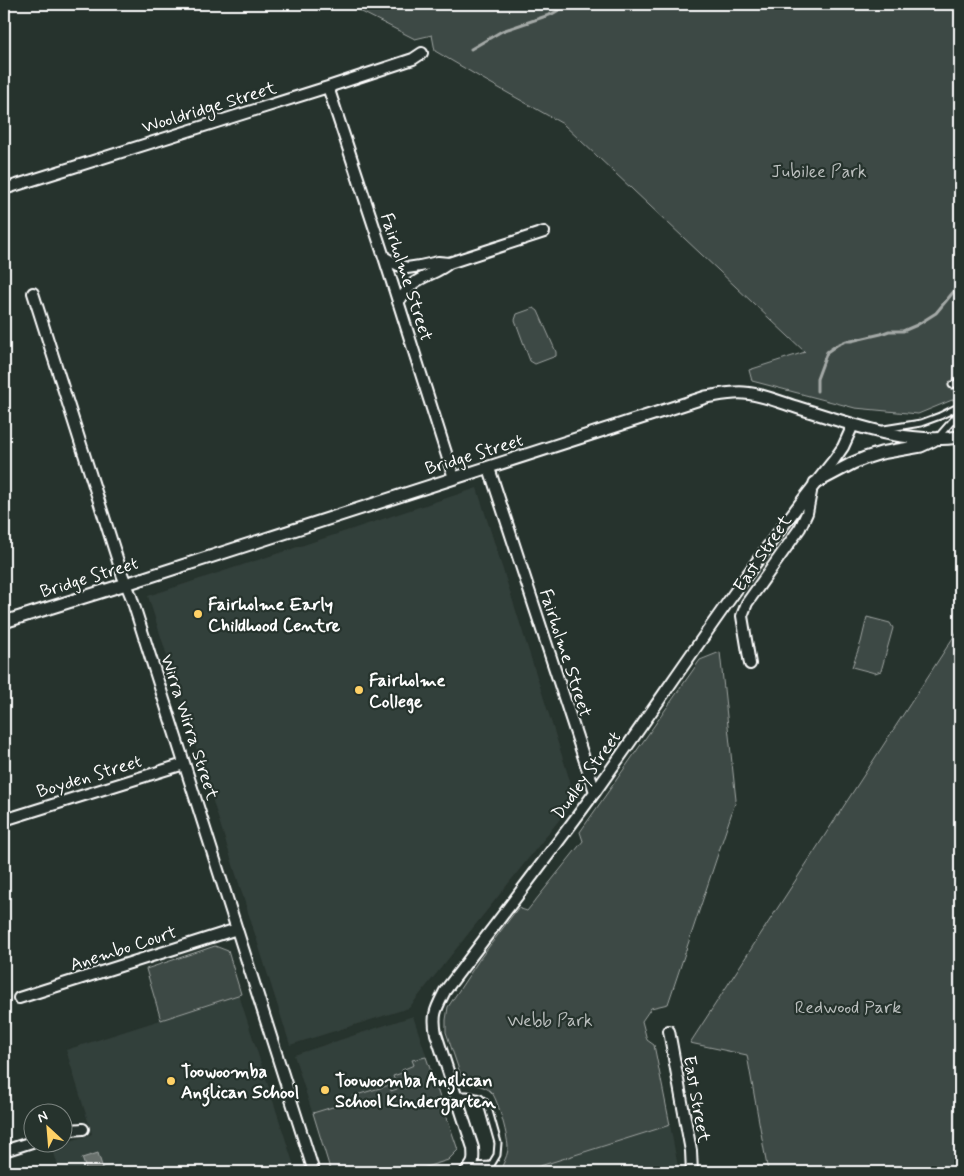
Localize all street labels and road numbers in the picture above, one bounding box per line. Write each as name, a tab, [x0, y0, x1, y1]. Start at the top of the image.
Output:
street label: Wooldridge Street	[139, 76, 280, 141]
street label: Fairholme Street	[374, 210, 438, 345]
street label: Bridge Street	[422, 429, 527, 481]
street label: East Street	[728, 510, 798, 597]
street label: Bridge Street	[37, 552, 142, 604]
street label: Fairholme Street	[533, 586, 597, 721]
street label: Wirra Wirra Street	[154, 651, 224, 804]
street label: Dudley Street	[547, 726, 627, 825]
street label: Boyden Street	[34, 750, 145, 804]
street label: Anembo Court	[67, 920, 180, 977]
street label: East Street	[677, 1054, 716, 1145]

